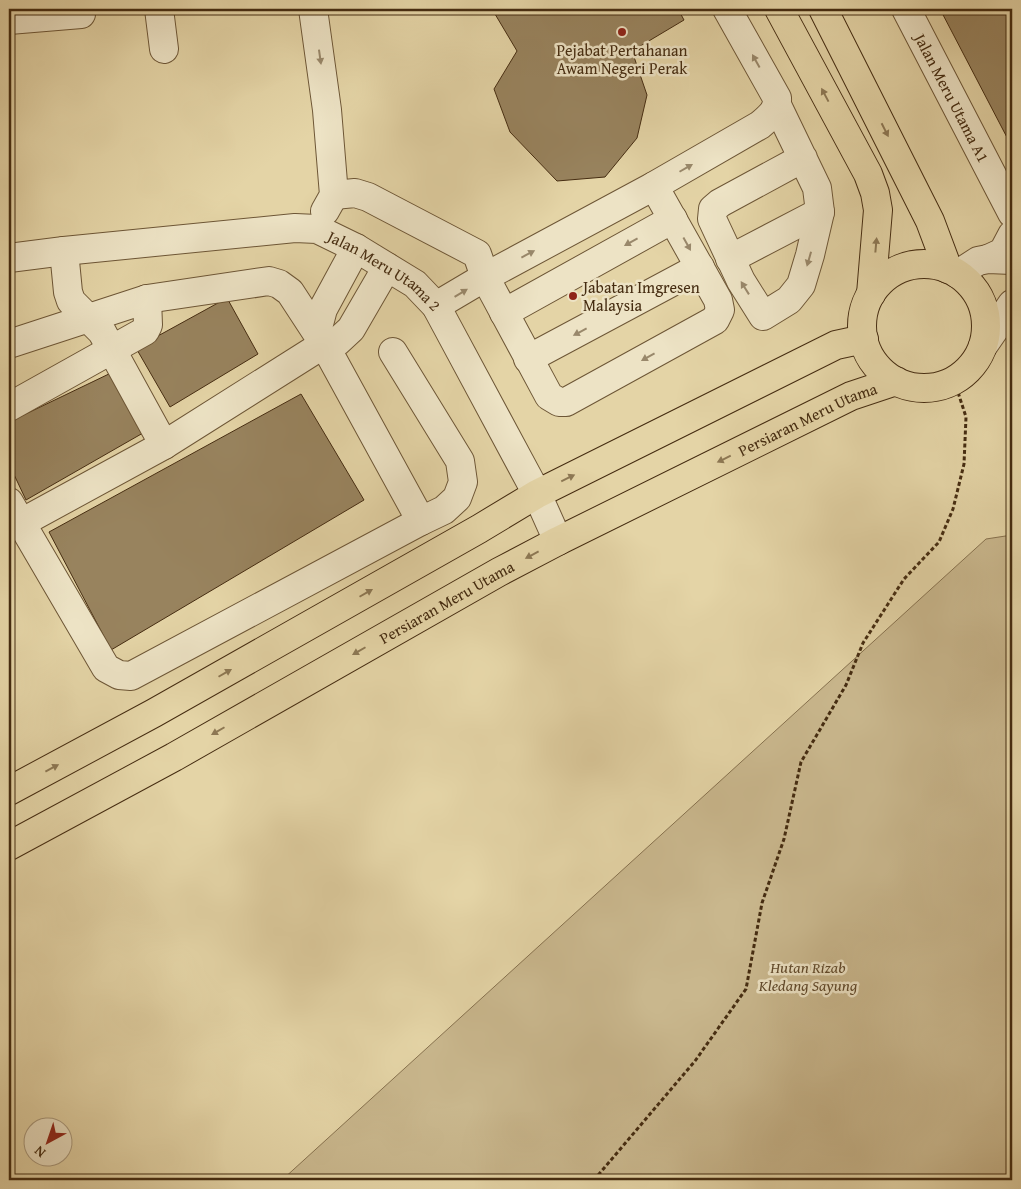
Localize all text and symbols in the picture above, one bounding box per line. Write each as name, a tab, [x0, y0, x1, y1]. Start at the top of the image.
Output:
marker: Pejabat Pertahanan Awam Negeri Perak	[616, 26, 628, 38]
street label: Jalan Meru Utama A1	[908, 27, 995, 166]
place label: Pejabat Pertahanan Awam Negeri Perak	[557, 38, 688, 80]
one-way arrow	[316, 49, 324, 65]
one-way arrow	[752, 54, 761, 67]
one-way arrow	[821, 88, 829, 102]
one-way arrow	[881, 123, 889, 137]
one-way arrow	[679, 163, 692, 172]
street label: Jalan Meru Utama 2	[322, 223, 446, 316]
one-way arrow	[683, 236, 691, 251]
one-way arrow	[872, 237, 880, 253]
one-way arrow	[624, 238, 637, 247]
one-way arrow	[520, 250, 535, 258]
one-way arrow	[804, 252, 812, 267]
place label: Jabatan Imgresen Malaysia	[581, 275, 700, 317]
one-way arrow	[741, 281, 750, 294]
one-way arrow	[454, 288, 467, 297]
marker: Jabatan Imgresen Malaysia	[567, 290, 579, 302]
one-way arrow	[573, 327, 586, 336]
one-way arrow	[641, 352, 654, 361]
street label: Persiaran Meru Utama	[734, 376, 881, 462]
one-way arrow	[717, 455, 731, 463]
one-way arrow	[561, 474, 576, 482]
one-way arrow	[524, 551, 539, 559]
street label: Persiaran Meru Utama	[375, 554, 519, 650]
one-way arrow	[359, 589, 374, 597]
one-way arrow	[353, 647, 366, 656]
one-way arrow	[218, 669, 232, 677]
one-way arrow	[211, 727, 225, 736]
one-way arrow	[44, 764, 59, 772]
park label: Hutan Rizab Kledang Sayung	[758, 955, 858, 997]
north arrow	[22, 1116, 72, 1166]
text: N	[29, 1141, 50, 1163]

